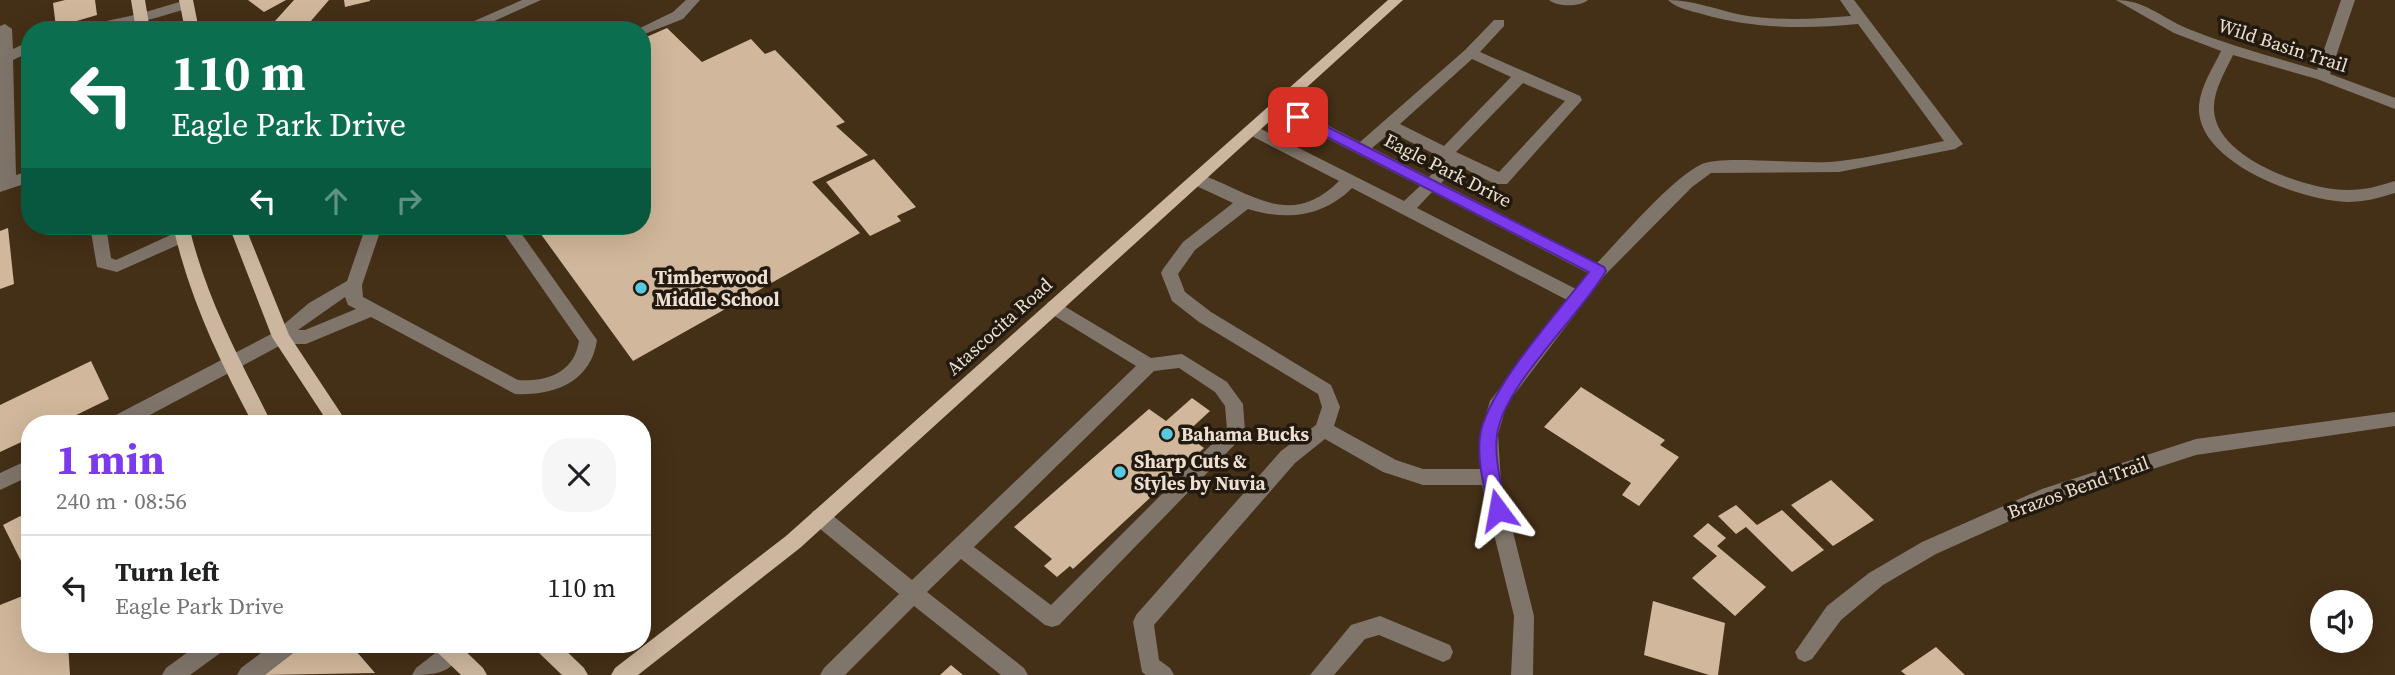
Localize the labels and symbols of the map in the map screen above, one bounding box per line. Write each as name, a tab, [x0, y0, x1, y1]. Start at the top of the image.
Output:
street label: Wild Basin Trail	[2215, 12, 2352, 78]
pin	[1268, 87, 1328, 147]
street label: Eagle Park Drive	[1380, 127, 1516, 213]
place label: Timberwood Middle School	[655, 264, 780, 312]
street label: Atascocita Road	[940, 271, 1058, 381]
marker: Timberwood Middle School	[633, 280, 649, 296]
place label: Bahama Bucks	[1181, 421, 1310, 447]
marker: Bahama Bucks	[1159, 426, 1175, 442]
place label: Sharp Cuts & Styles by Nuvia	[1134, 448, 1266, 496]
street label: Brazos Bend Trail	[2004, 449, 2153, 525]
marker: Sharp Cuts & Styles by Nuvia	[1112, 464, 1128, 480]
position arrow	[1461, 473, 1535, 547]

